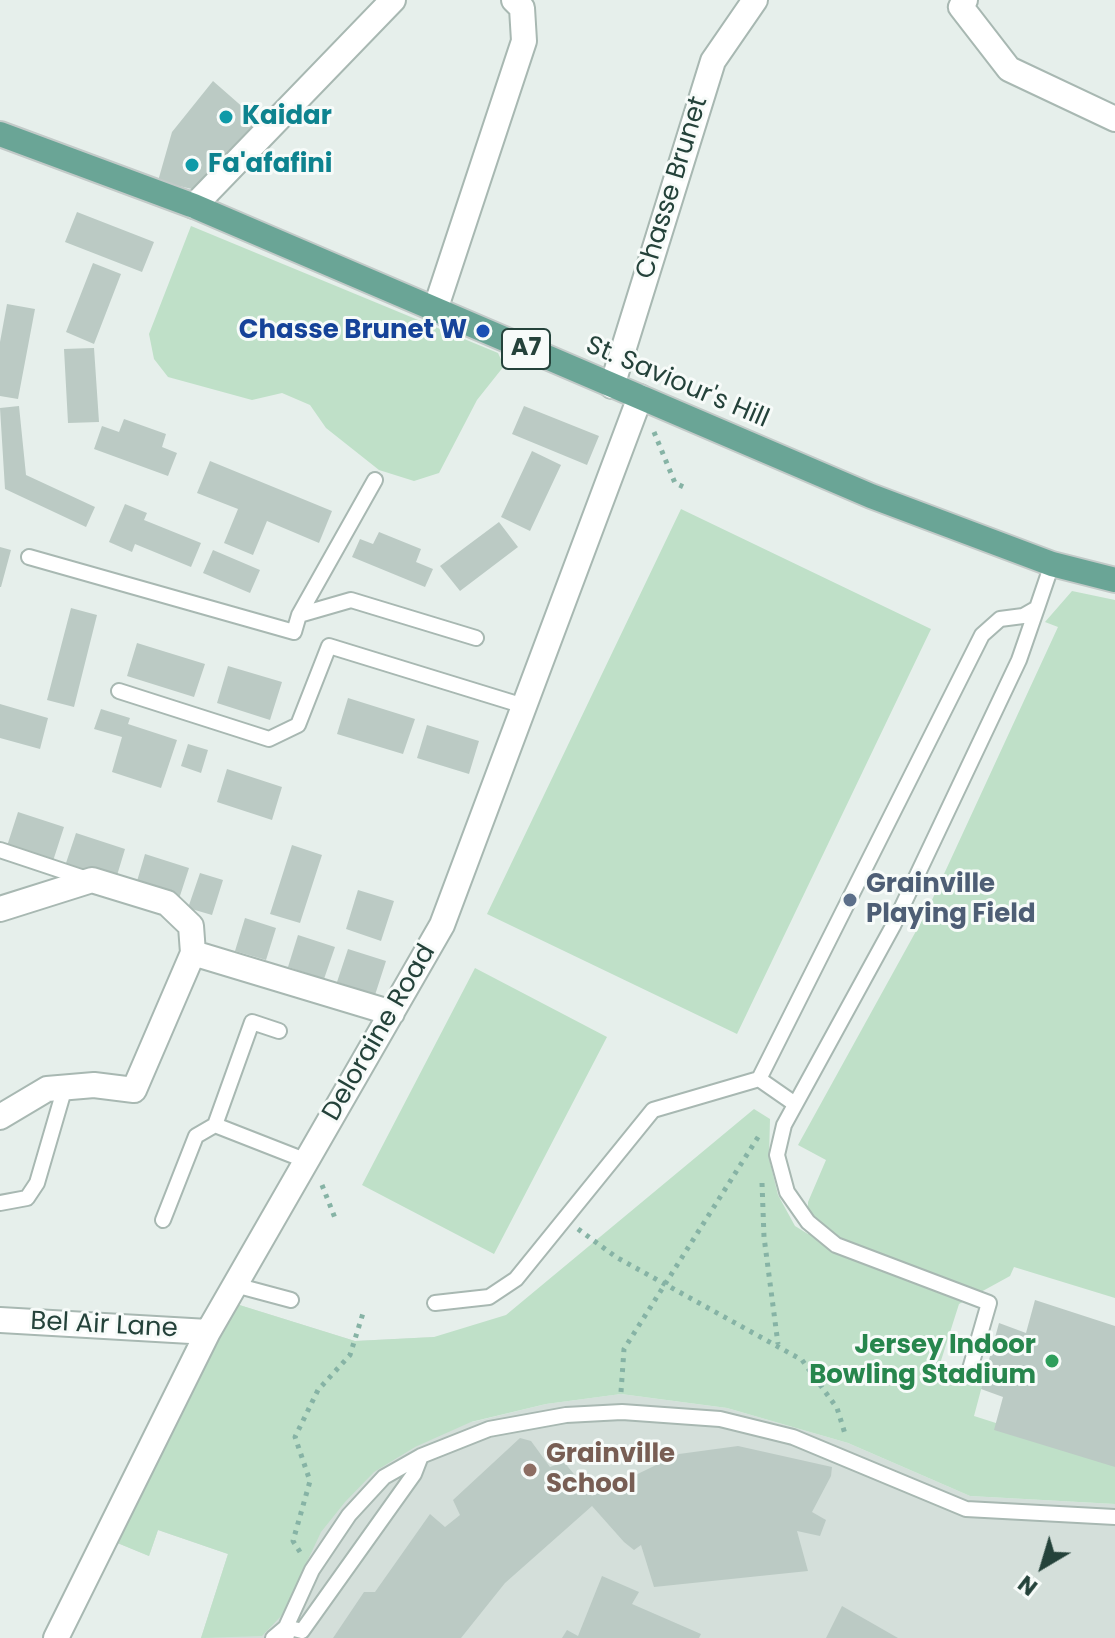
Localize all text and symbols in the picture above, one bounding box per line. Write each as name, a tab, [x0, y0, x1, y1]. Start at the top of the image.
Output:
street label: Chasse Brunet	[630, 93, 716, 283]
place label: Kaidar	[242, 101, 332, 133]
marker: Kaidar	[217, 108, 235, 126]
place label: Fa'afafini	[208, 149, 333, 181]
marker: Fa'afafini	[183, 156, 201, 174]
place label: Chasse Brunet W	[239, 315, 467, 347]
marker: Chasse Brunet W	[474, 322, 492, 340]
road number: A7	[502, 329, 550, 369]
street label: St. Saviour's Hill	[581, 330, 773, 436]
place label: Grainville Playing Field	[866, 869, 1036, 930]
marker: Grainville Playing Field	[841, 891, 859, 909]
street label: Deloraine Road	[317, 939, 443, 1127]
street label: Bel Air Lane	[30, 1307, 178, 1345]
place label: Jersey Indoor Bowling Stadium	[809, 1330, 1036, 1392]
marker: Jersey Indoor Bowling Stadium	[1043, 1352, 1061, 1370]
place label: Grainville School	[546, 1439, 675, 1500]
marker: Grainville School	[521, 1461, 539, 1479]
north arrow	[1003, 1526, 1083, 1606]
text: N	[1012, 1568, 1044, 1603]

